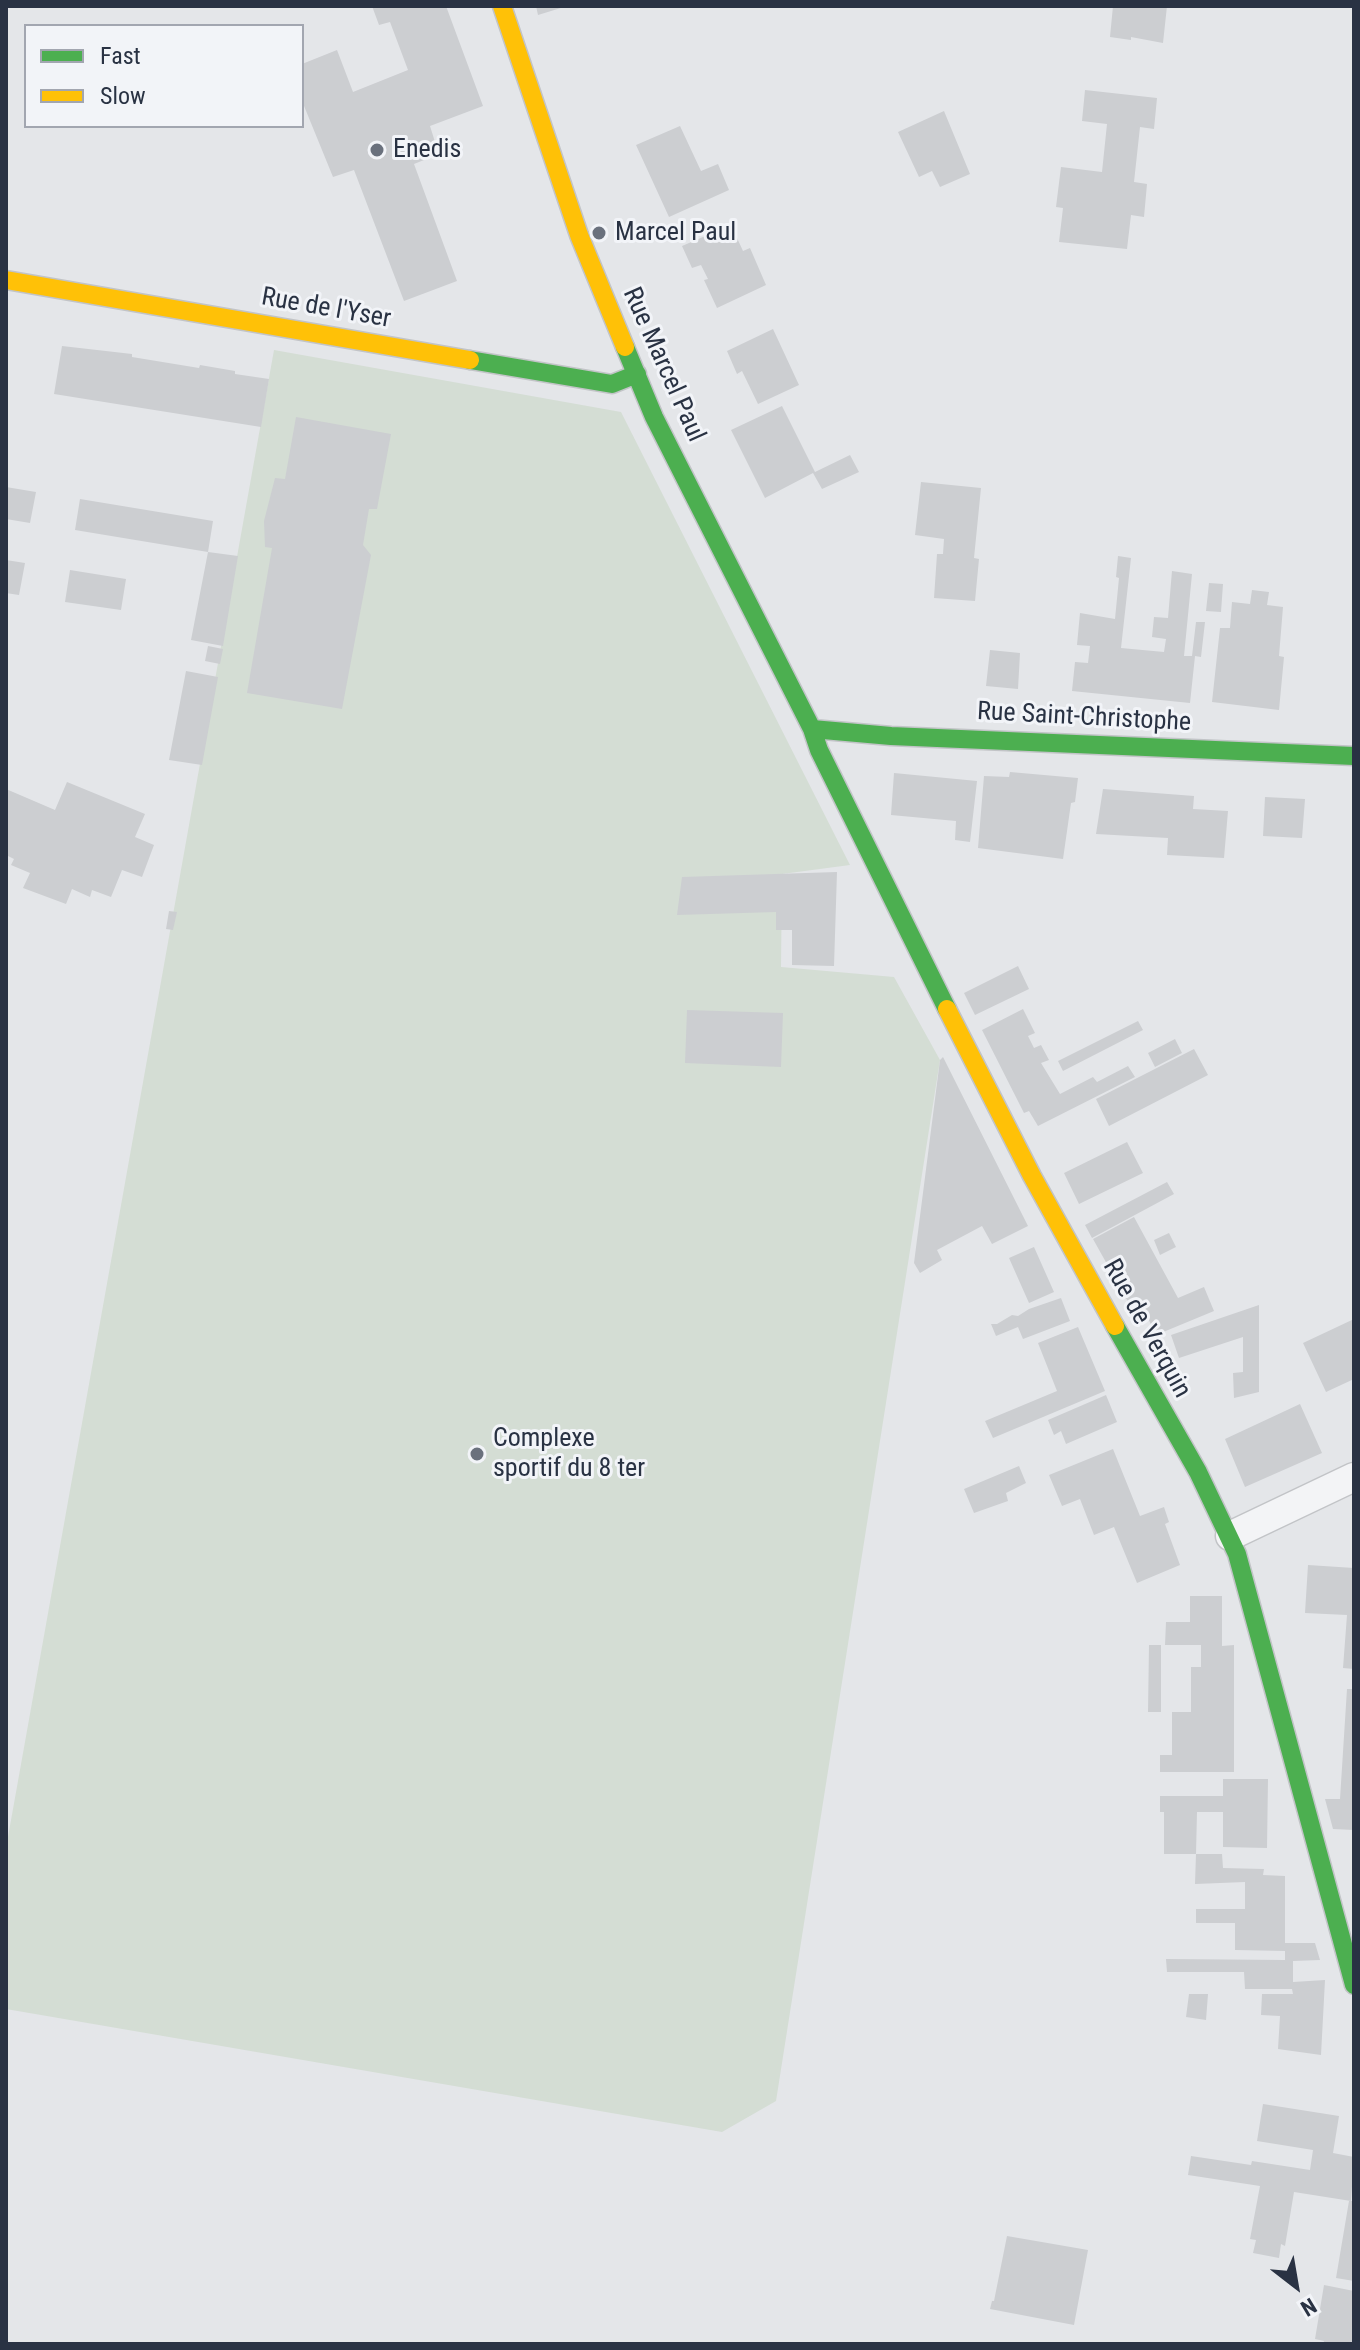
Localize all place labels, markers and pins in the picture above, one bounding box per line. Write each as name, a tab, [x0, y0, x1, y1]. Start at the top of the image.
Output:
place label: Enedis	[393, 134, 461, 166]
marker: Enedis	[368, 141, 386, 159]
place label: Marcel Paul	[615, 217, 736, 249]
marker: Marcel Paul	[590, 224, 608, 242]
place label: Complexe sportif du 8 ter	[493, 1423, 645, 1484]
marker: Complexe sportif du 8 ter	[468, 1445, 486, 1463]

